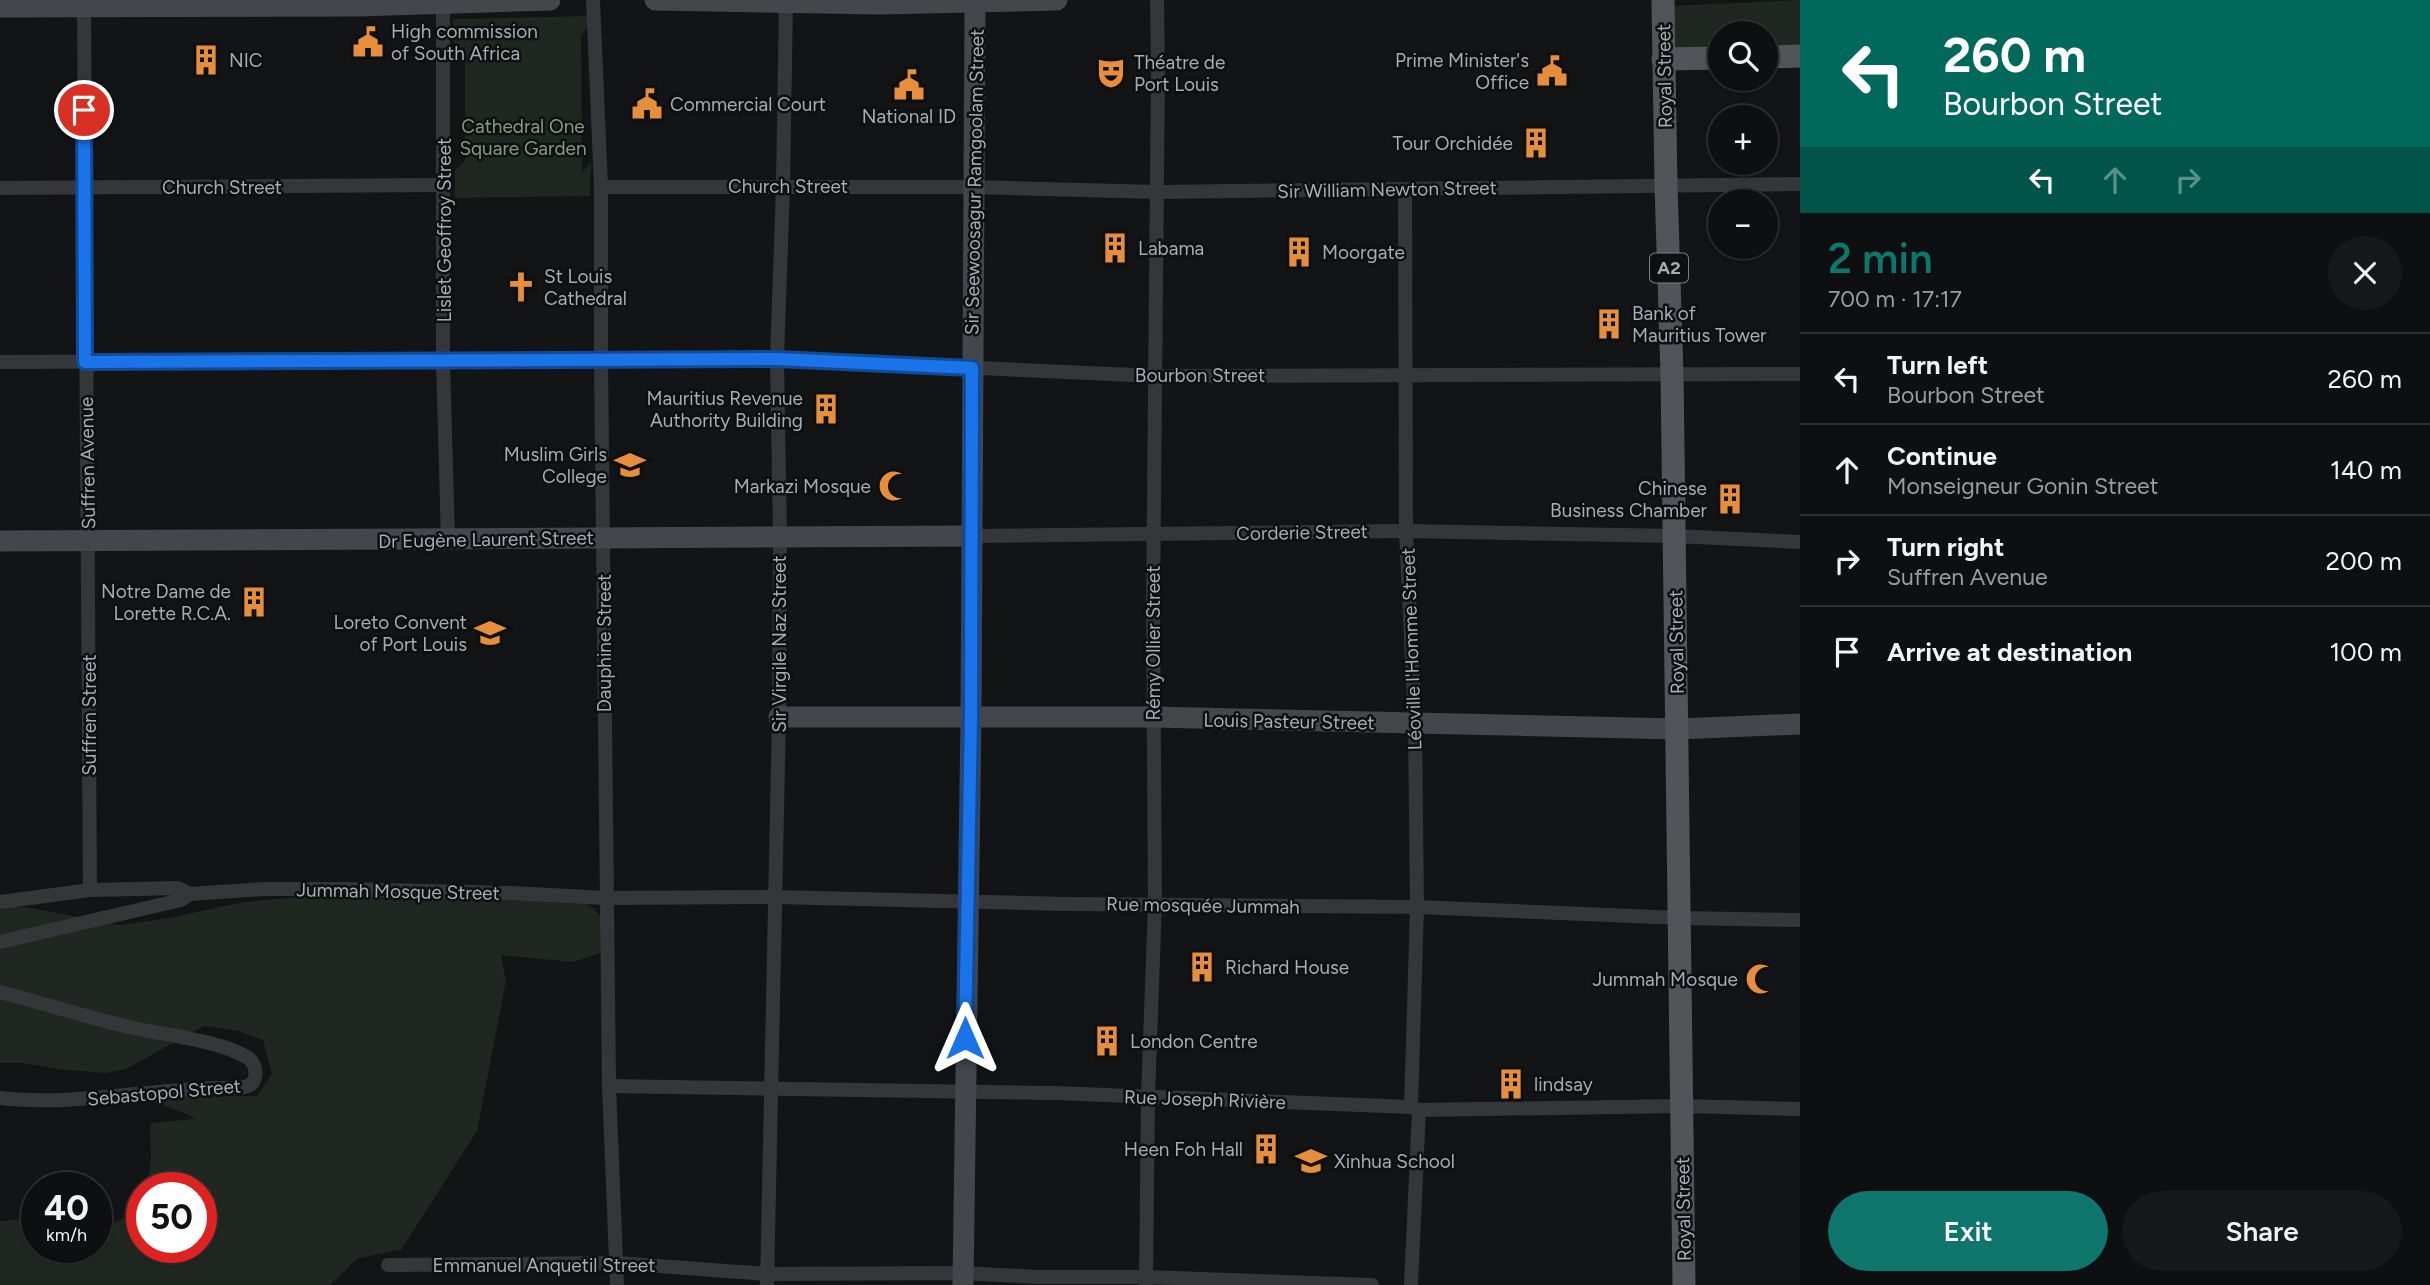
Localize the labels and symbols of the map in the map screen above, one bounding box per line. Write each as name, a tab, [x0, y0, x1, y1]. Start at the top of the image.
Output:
place label: High commission of South Africa	[391, 20, 538, 65]
street label: Royal Street	[1652, 24, 1677, 128]
public building icon: High commission of South Africa	[351, 25, 385, 59]
street label: Sir Seewoosagur Ramgoolam Street	[960, 29, 989, 335]
building icon: NIC	[189, 43, 223, 77]
place label: NIC	[229, 49, 263, 72]
place label: Prime Minister's Office	[1395, 49, 1529, 94]
place label: Théatre de Port Louis	[1134, 51, 1225, 96]
public building icon: Prime Minister's Office	[1535, 54, 1569, 88]
theatre icon: Théatre de Port Louis	[1094, 56, 1128, 90]
public building icon: National ID	[892, 68, 926, 102]
pin	[54, 80, 114, 140]
public building icon: Commercial Court	[630, 87, 664, 121]
place label: Commercial Court	[670, 93, 826, 116]
place label: National ID	[862, 105, 956, 128]
park label: Cathedral One Square Garden	[459, 115, 587, 160]
building icon: Tour Orchidée	[1519, 126, 1553, 160]
place label: Tour Orchidée	[1393, 132, 1513, 155]
street label: Lislet Geoffroy Street	[433, 138, 456, 322]
street label: Church Street	[728, 175, 848, 198]
street label: Church Street	[162, 176, 282, 199]
street label: Sir William Newton Street	[1277, 176, 1497, 203]
building icon: Labama	[1098, 231, 1132, 265]
building icon: Moorgate	[1282, 235, 1316, 269]
place label: Labama	[1138, 237, 1204, 260]
place label: Moorgate	[1322, 241, 1405, 264]
road number: A2	[1650, 254, 1688, 282]
place label: St Louis Cathedral	[544, 265, 627, 310]
church icon: St Louis Cathedral	[504, 270, 538, 304]
place label: Bank of Mauritius Tower	[1632, 302, 1767, 347]
building icon: Bank of Mauritius Tower	[1592, 307, 1626, 341]
street label: Bourbon Street	[1135, 364, 1265, 387]
place label: Mauritius Revenue Authority Building	[646, 387, 803, 432]
building icon: Mauritius Revenue Authority Building	[809, 392, 843, 426]
street label: Suffren Avenue	[75, 396, 100, 530]
place label: Muslim Girls College	[504, 443, 607, 488]
school or university icon: Muslim Girls College	[613, 448, 647, 482]
mosque icon: Markazi Mosque	[877, 469, 911, 503]
place label: Markazi Mosque	[734, 475, 871, 498]
place label: Chinese Business Chamber	[1550, 477, 1708, 522]
building icon: Chinese Business Chamber	[1713, 482, 1747, 516]
street label: Corderie Street	[1236, 520, 1368, 545]
street label: Dr Eugène Laurent Street	[378, 526, 594, 553]
street label: Léoville l'Homme Street	[1396, 547, 1427, 751]
street label: Sir Virgile Naz Street	[768, 555, 791, 733]
street label: Rémy Ollier Street	[1142, 565, 1165, 721]
street label: Dauphine Street	[593, 574, 616, 712]
place label: Notre Dame de Lorette R.C.A.	[101, 580, 231, 625]
building icon: Notre Dame de Lorette R.C.A.	[237, 585, 271, 619]
street label: Royal Street	[1664, 590, 1689, 694]
place label: Loreto Convent of Port Louis	[333, 611, 467, 656]
school or university icon: Loreto Convent of Port Louis	[473, 616, 507, 650]
street label: Suffren Street	[78, 654, 101, 776]
street label: Louis Pasteur Street	[1203, 709, 1375, 734]
street label: Jummah Mosque Street	[296, 878, 500, 905]
street label: Rue mosquée Jummah	[1106, 892, 1300, 919]
building icon: Richard House	[1185, 950, 1219, 984]
place label: Richard House	[1225, 956, 1349, 979]
mosque icon: Jummah Mosque	[1744, 962, 1778, 996]
place label: Jummah Mosque	[1592, 968, 1738, 991]
position arrow	[928, 1001, 1002, 1075]
building icon: London Centre	[1090, 1024, 1124, 1058]
place label: London Centre	[1130, 1030, 1258, 1053]
building icon: lindsay	[1494, 1067, 1528, 1101]
place label: lindsay	[1534, 1073, 1593, 1096]
street label: Sebastopol Street	[86, 1074, 242, 1111]
street label: Rue Joseph Rivière	[1124, 1085, 1286, 1114]
building icon: Heen Foh Hall	[1249, 1132, 1283, 1166]
place label: Heen Foh Hall	[1124, 1138, 1243, 1161]
school or university icon: Xinhua School	[1294, 1144, 1328, 1178]
place label: Xinhua School	[1334, 1150, 1455, 1173]
street label: Royal Street	[1671, 1157, 1696, 1261]
speed limit sign: 50	[126, 1172, 217, 1263]
street label: Emmanuel Anquetil Street	[433, 1254, 655, 1277]

